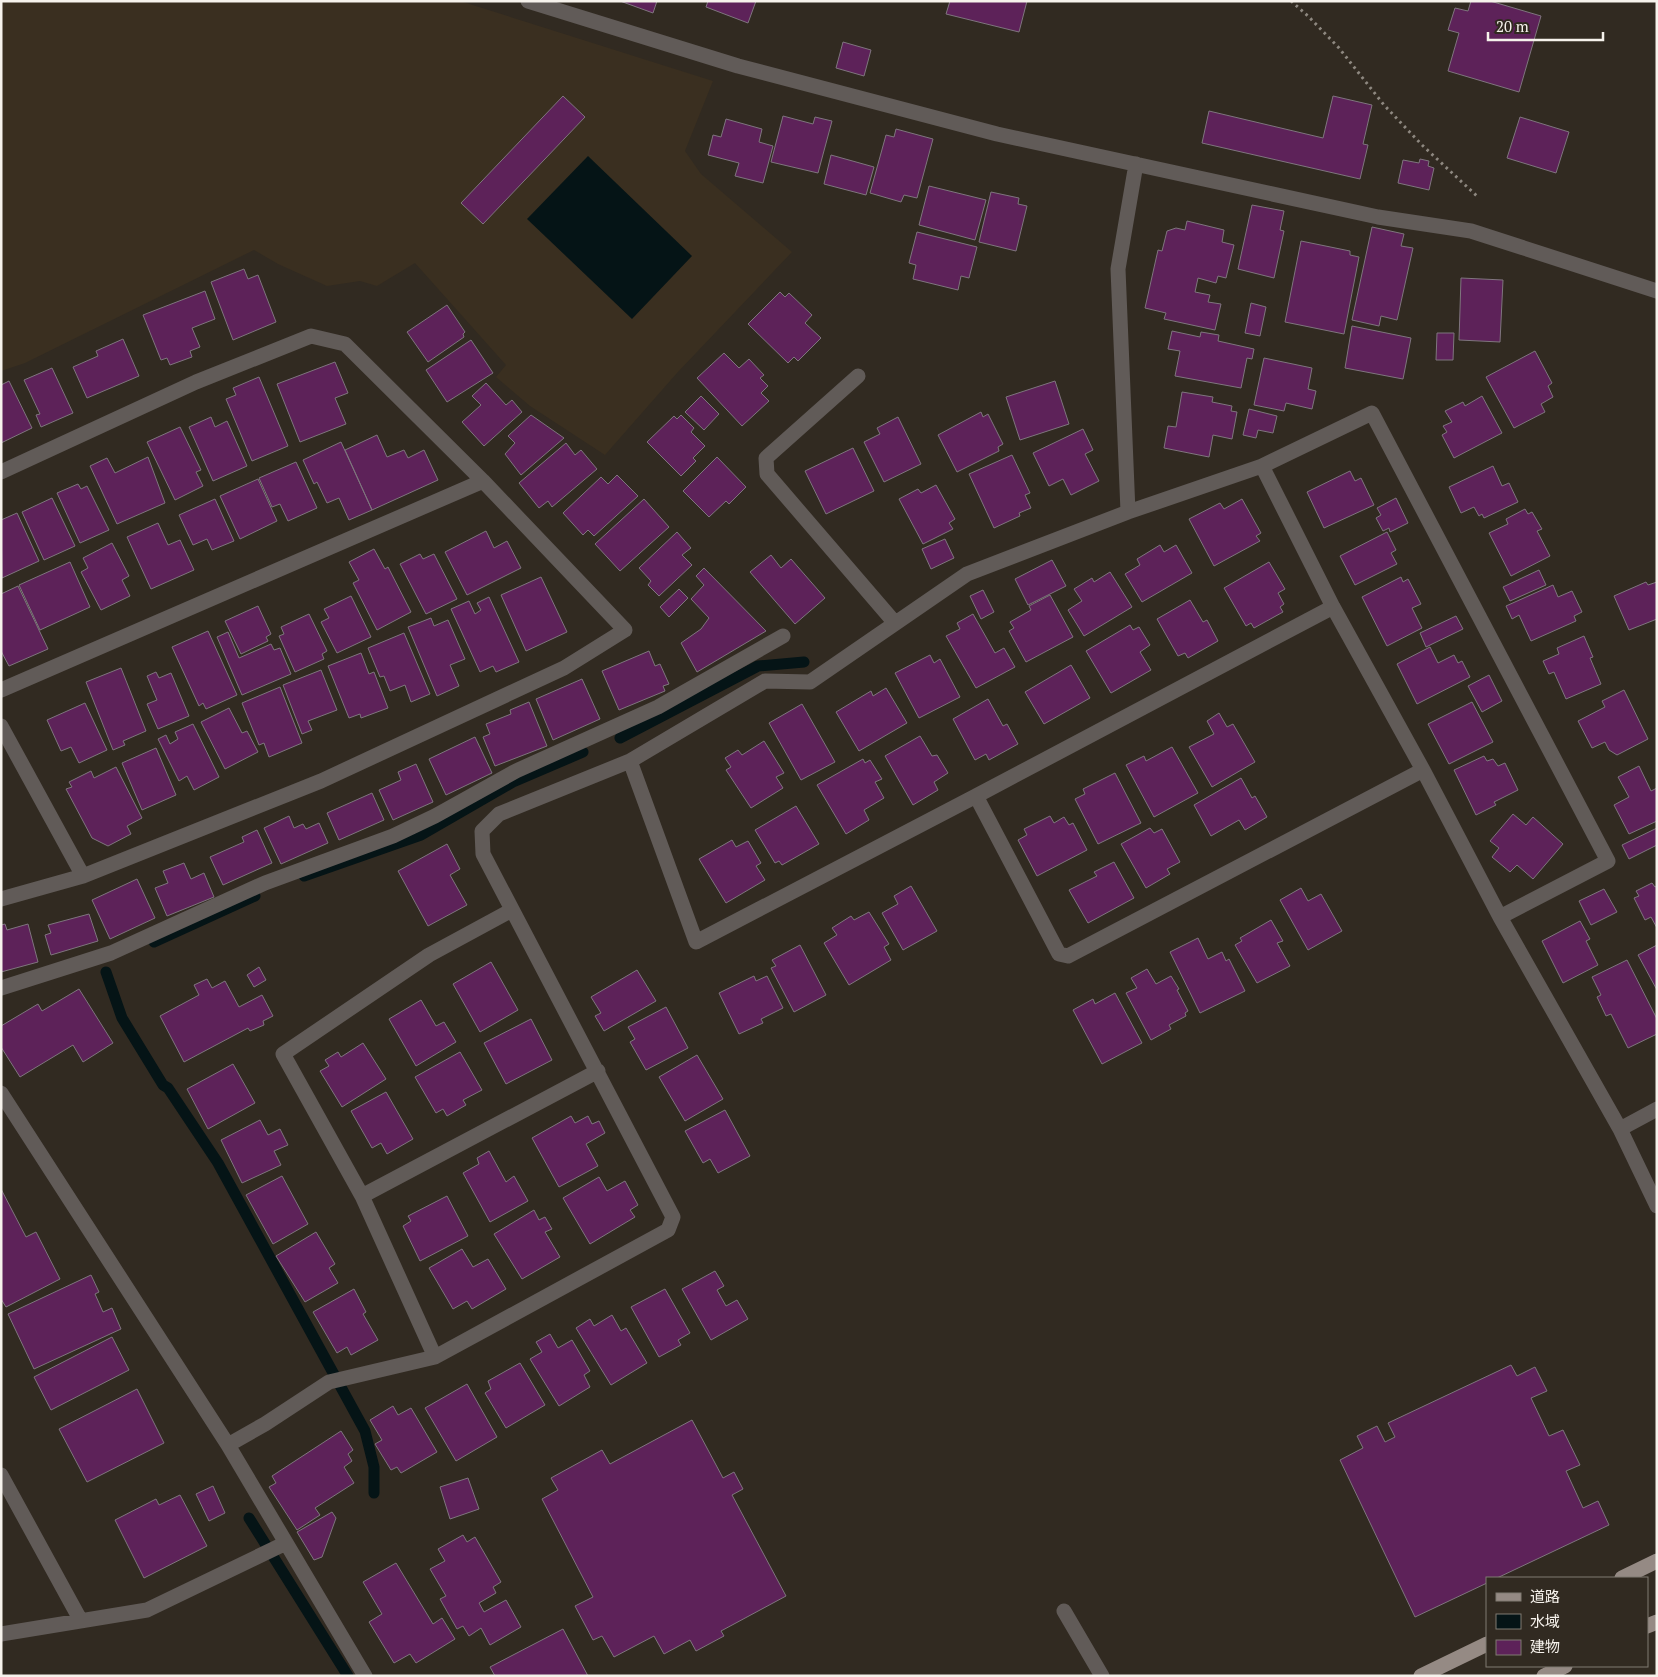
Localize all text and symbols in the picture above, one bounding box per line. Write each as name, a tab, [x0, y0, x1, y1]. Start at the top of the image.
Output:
scale bar	[1488, 10, 1603, 42]
text: 20 m	[1496, 16, 1529, 36]
legend	[1486, 1577, 1648, 1667]
text: 道路	[1530, 1586, 1560, 1606]
text: 水域	[1530, 1611, 1560, 1631]
text: 建物	[1530, 1636, 1560, 1656]

